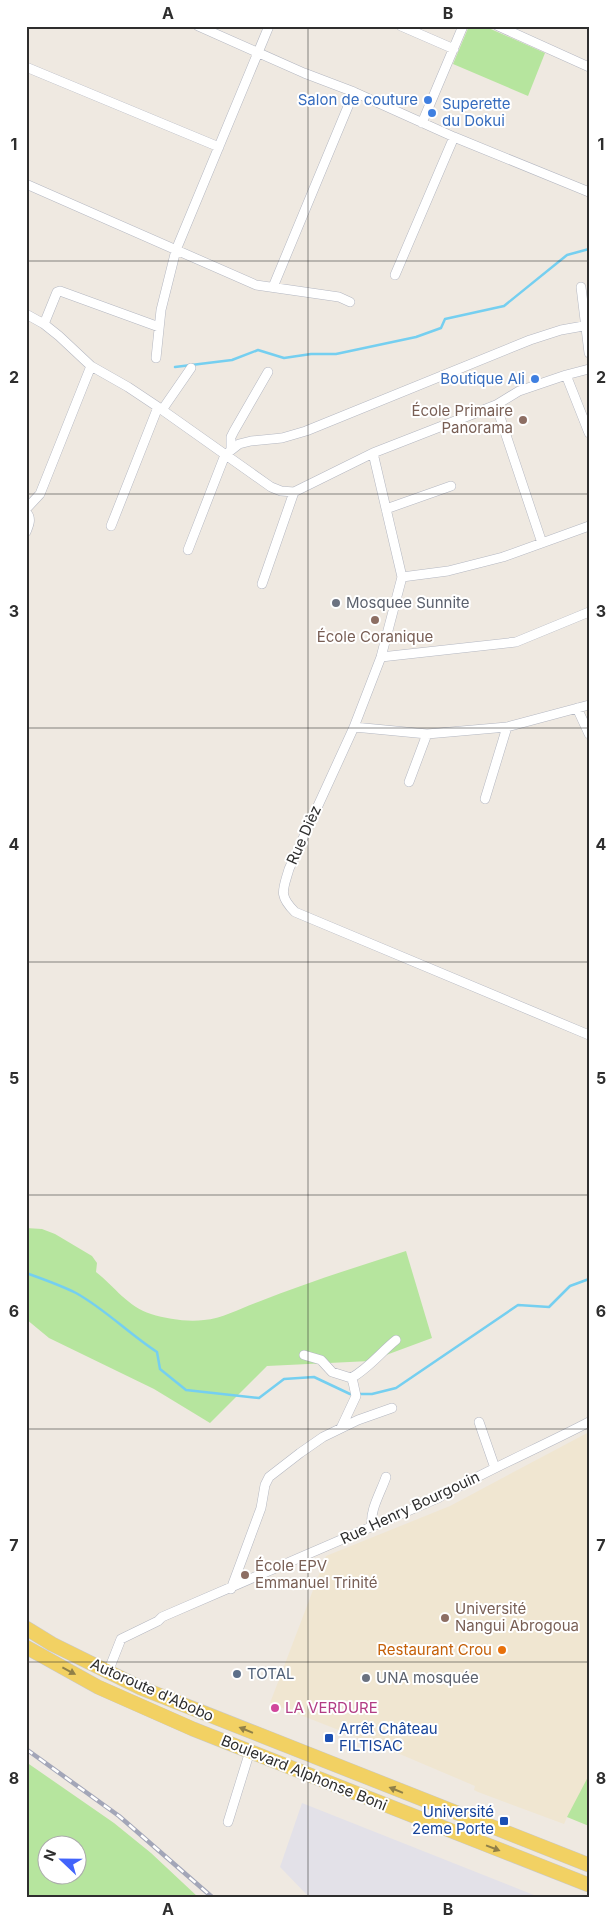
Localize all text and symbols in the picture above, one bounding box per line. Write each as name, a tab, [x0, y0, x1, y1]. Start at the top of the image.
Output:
text: A	[162, 3, 174, 23]
text: B	[443, 3, 453, 23]
place label: Salon de couture	[298, 90, 418, 109]
marker: Salon de couture	[422, 94, 434, 106]
place label: Superette du Dokui	[442, 94, 511, 130]
marker: Superette du Dokui	[426, 107, 438, 119]
text: 1	[11, 134, 17, 154]
text: 1	[598, 134, 604, 154]
text: 2	[9, 367, 19, 387]
text: 2	[596, 367, 606, 387]
place label: Boutique Ali	[440, 369, 525, 388]
marker: Boutique Ali	[529, 373, 541, 385]
place label: École Primaire Panorama	[411, 401, 513, 437]
marker: École Primaire Panorama	[517, 414, 529, 426]
place label: Mosquee Sunnite	[346, 593, 470, 612]
marker: Mosquee Sunnite	[330, 597, 342, 609]
text: 3	[9, 601, 19, 621]
text: 3	[596, 601, 606, 621]
marker: École Coranique	[369, 614, 381, 626]
place label: École Coranique	[317, 627, 433, 646]
street label: Rue Dièz	[282, 802, 325, 867]
text: 4	[9, 834, 20, 854]
text: 4	[596, 834, 607, 854]
text: 5	[9, 1068, 19, 1088]
text: 5	[596, 1068, 606, 1088]
text: 6	[9, 1301, 19, 1321]
text: 6	[596, 1301, 606, 1321]
street label: Rue Henry Bourgouin	[337, 1467, 482, 1548]
text: 7	[9, 1535, 19, 1555]
text: 7	[596, 1535, 606, 1555]
place label: École EPV Emmanuel Trinité	[255, 1556, 377, 1592]
marker: École EPV Emmanuel Trinité	[239, 1569, 251, 1581]
place label: Université Nangui Abrogoua	[455, 1599, 579, 1635]
marker: Université Nangui Abrogoua	[439, 1612, 451, 1624]
place label: Restaurant Crou	[377, 1640, 492, 1659]
marker: Restaurant Crou	[496, 1644, 508, 1656]
street label: Autoroute d'Abobo	[88, 1654, 217, 1725]
place label: TOTAL	[247, 1664, 295, 1683]
one-way arrow	[62, 1666, 76, 1675]
marker: TOTAL	[231, 1668, 243, 1680]
place label: UNA mosquée	[376, 1668, 479, 1687]
marker: UNA mosquée	[360, 1672, 372, 1684]
place label: LA VERDURE	[285, 1698, 378, 1717]
marker: LA VERDURE	[269, 1702, 281, 1714]
place label: Arrêt Château FILTISAC	[339, 1719, 438, 1755]
one-way arrow	[238, 1726, 253, 1733]
street label: Boulevard Alphonse Boni	[218, 1730, 390, 1815]
marker: Arrêt Château FILTISAC	[323, 1732, 335, 1744]
text: 8	[9, 1768, 19, 1788]
text: 8	[596, 1768, 606, 1788]
one-way arrow	[389, 1786, 404, 1793]
place label: Université 2eme Porte	[412, 1802, 494, 1838]
marker: Université 2eme Porte	[498, 1815, 510, 1827]
north arrow	[38, 1836, 88, 1886]
one-way arrow	[486, 1844, 501, 1852]
text: N	[40, 1847, 59, 1863]
text: A	[162, 1899, 174, 1919]
text: B	[443, 1899, 453, 1919]

